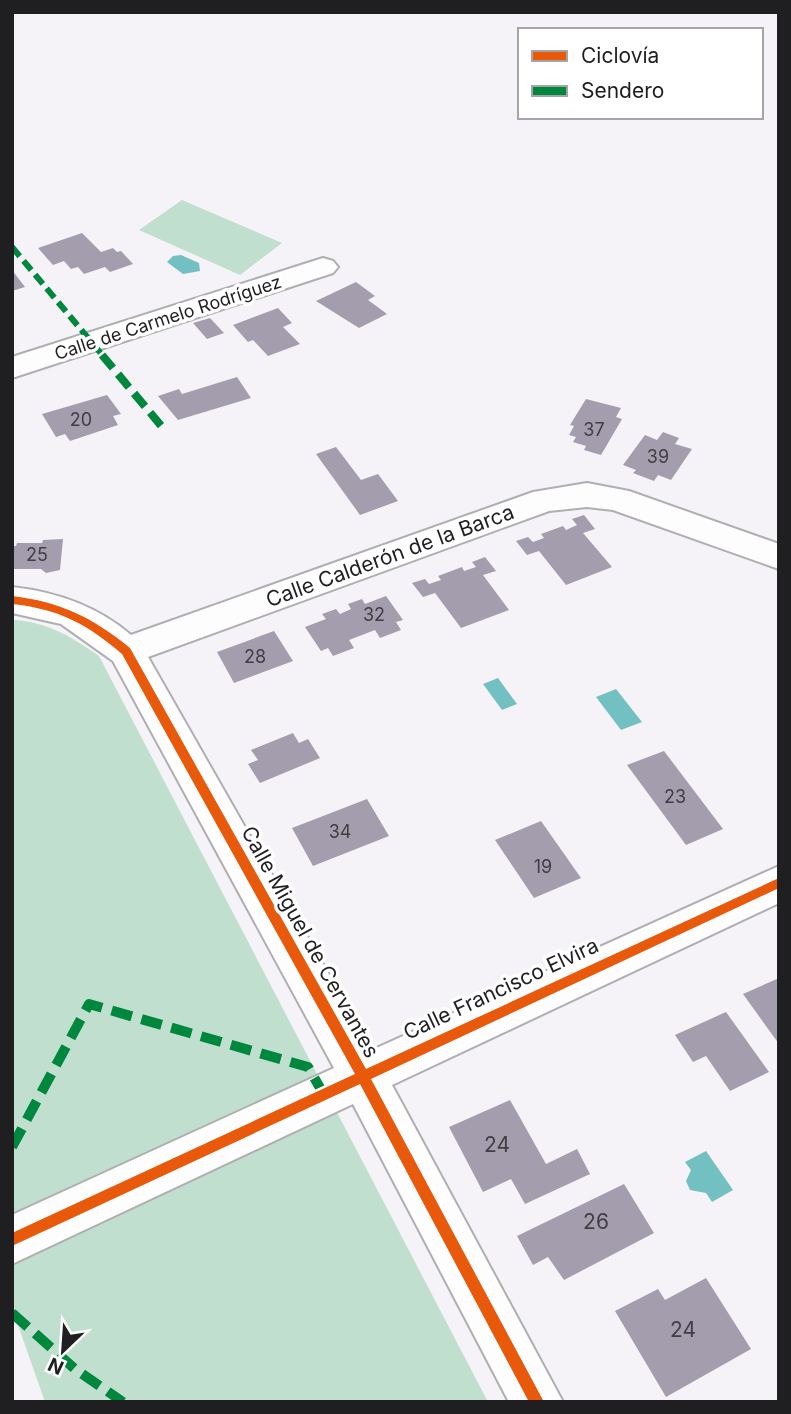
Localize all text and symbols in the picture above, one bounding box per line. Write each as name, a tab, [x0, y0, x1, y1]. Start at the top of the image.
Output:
legend	[518, 28, 763, 119]
text: Ciclovía	[581, 43, 659, 68]
text: Sendero	[581, 78, 664, 103]
street label: Calle de Carmelo Rodríguez	[52, 271, 284, 364]
house number: 20	[70, 409, 92, 430]
house number: 37	[583, 419, 605, 440]
house number: 39	[647, 446, 669, 467]
street label: Calle Calderón de la Barca	[262, 499, 517, 612]
house number: 25	[26, 544, 48, 565]
house number: 32	[363, 604, 385, 625]
house number: 28	[244, 646, 266, 667]
house number: 23	[664, 786, 686, 807]
house number: 34	[329, 821, 351, 842]
street label: Calle Miguel de Cervantes	[236, 822, 385, 1062]
house number: 19	[534, 856, 552, 877]
street label: Calle Francisco Elvira	[399, 932, 602, 1045]
house number: 24	[484, 1132, 510, 1157]
house number: 26	[583, 1209, 609, 1234]
north arrow	[28, 1316, 98, 1386]
house number: 24	[670, 1317, 696, 1342]
text: N	[45, 1352, 67, 1379]

